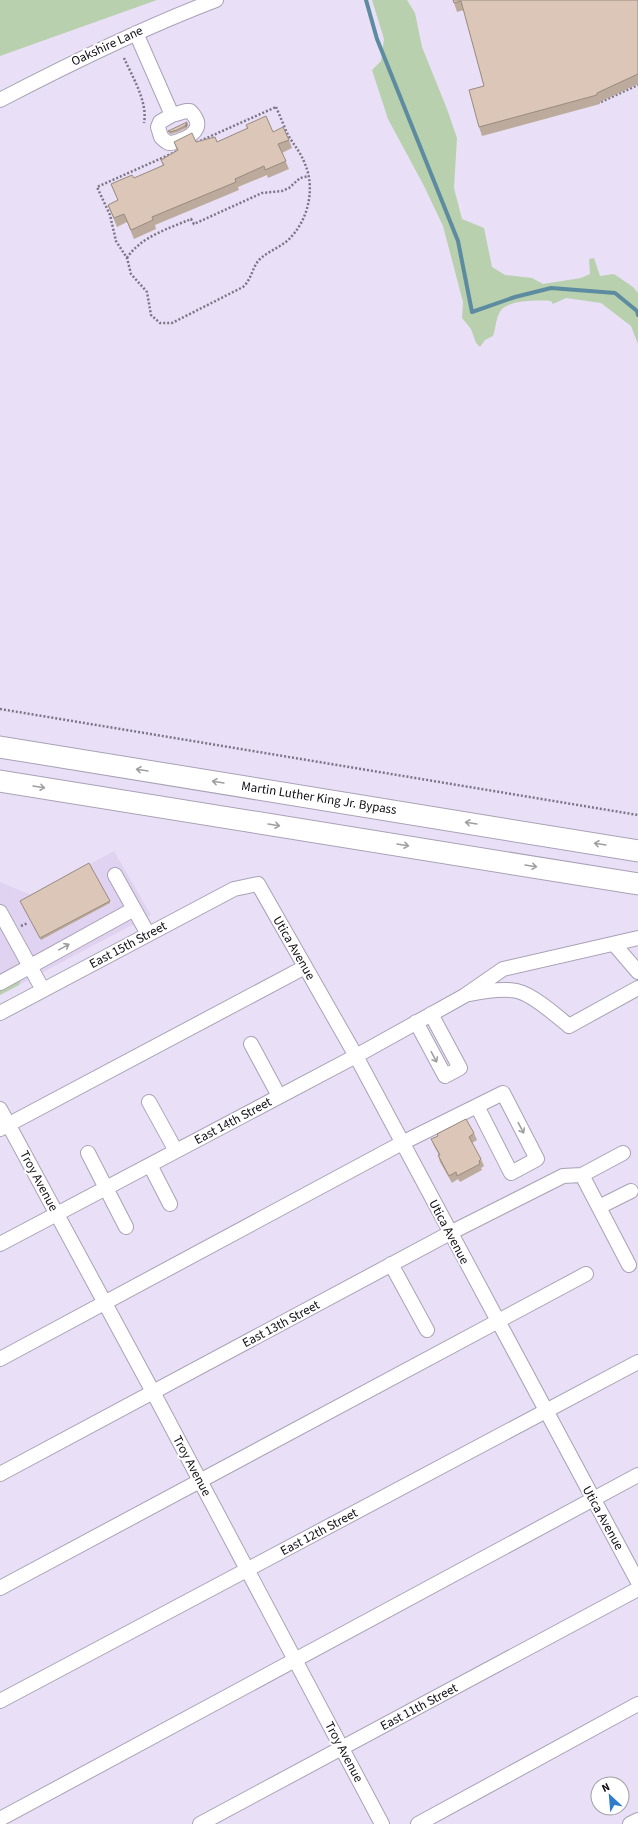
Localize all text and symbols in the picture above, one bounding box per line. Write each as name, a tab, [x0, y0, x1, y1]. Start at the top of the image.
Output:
street label: Oakshire Lane	[68, 22, 146, 70]
one-way arrow	[136, 766, 149, 774]
street label: Martin Luther King Jr. Bypass	[240, 777, 398, 819]
one-way arrow	[212, 778, 225, 786]
one-way arrow	[32, 783, 45, 791]
one-way arrow	[465, 819, 478, 827]
one-way arrow	[267, 821, 280, 829]
one-way arrow	[593, 840, 606, 848]
one-way arrow	[396, 842, 409, 850]
one-way arrow	[524, 862, 537, 870]
street label: Utica Avenue	[268, 913, 320, 983]
street label: East 15th Street	[86, 917, 170, 973]
one-way arrow	[58, 943, 70, 951]
one-way arrow	[431, 1051, 438, 1063]
street label: East 14th Street	[191, 1093, 275, 1149]
one-way arrow	[518, 1121, 525, 1133]
street label: Troy Avenue	[15, 1147, 63, 1215]
street label: Utica Avenue	[424, 1196, 474, 1268]
street label: East 13th Street	[239, 1296, 323, 1352]
street label: Troy Avenue	[168, 1432, 216, 1500]
street label: Utica Avenue	[578, 1483, 628, 1553]
street label: East 12th Street	[277, 1504, 361, 1560]
street label: East 11th Street	[377, 1679, 461, 1735]
street label: Troy Avenue	[320, 1718, 368, 1786]
north arrow	[590, 1776, 630, 1816]
text: N	[599, 1779, 612, 1796]

